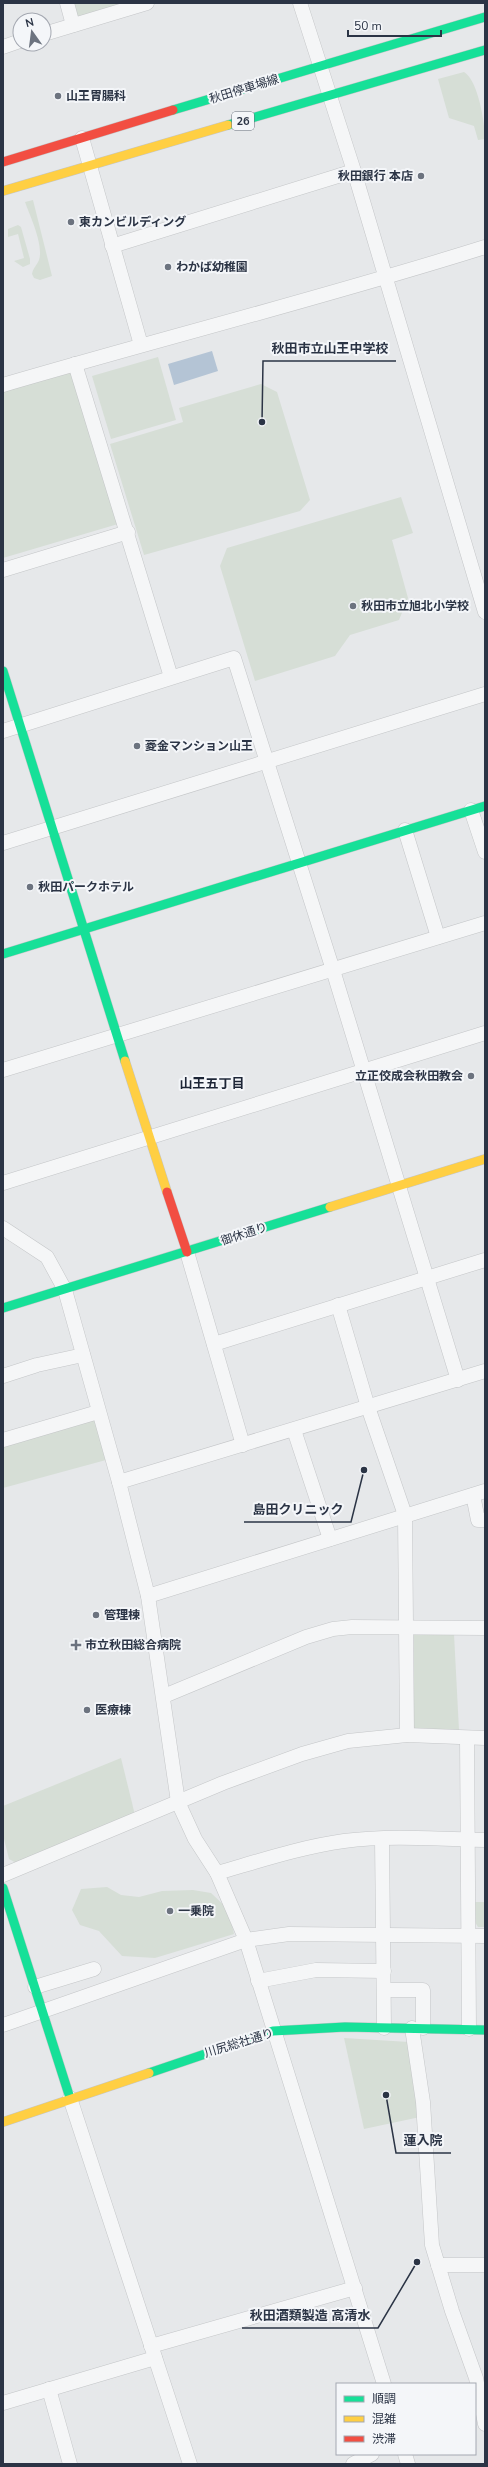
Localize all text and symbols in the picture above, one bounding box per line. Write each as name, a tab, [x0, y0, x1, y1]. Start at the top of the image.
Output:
north arrow	[12, 12, 52, 52]
scale bar	[348, 12, 441, 38]
text: N	[24, 15, 36, 31]
text: 50 m	[354, 18, 382, 34]
street label: 秋田停車場線	[207, 71, 281, 107]
place label: 山王胃腸科	[66, 88, 126, 104]
marker: 山王胃腸科	[53, 91, 63, 101]
road number: 26	[232, 112, 254, 130]
place label: 秋田銀行 本店	[338, 168, 413, 184]
marker: 秋田銀行 本店	[416, 171, 426, 181]
place label: 東カンビルディング	[79, 214, 186, 230]
marker: 東カンビルディング	[66, 217, 76, 227]
place label: わかば幼稚園	[176, 259, 248, 275]
marker: わかば幼稚園	[163, 262, 173, 272]
callout: 秋田市立山王中学校	[263, 336, 396, 361]
text: 秋田市立山王中学校	[271, 340, 389, 358]
place label: 秋田市立旭北小学校	[361, 598, 469, 614]
marker: 秋田市立旭北小学校	[348, 601, 358, 611]
place label: 菱金マンション山王	[145, 738, 253, 754]
marker: 菱金マンション山王	[132, 741, 142, 751]
place label: 秋田パークホテル	[38, 879, 134, 895]
marker: 秋田パークホテル	[25, 882, 35, 892]
place label: 立正佼成会秋田教会	[355, 1068, 463, 1084]
marker: 立正佼成会秋田教会	[466, 1071, 476, 1081]
district label: 山王五丁目	[179, 1075, 245, 1093]
street label: 御休通り	[219, 1219, 269, 1249]
callout: 島田クリニック	[244, 1497, 351, 1522]
text: 島田クリニック	[252, 1501, 344, 1519]
place label: 管理棟	[104, 1607, 140, 1623]
marker: 管理棟	[91, 1610, 101, 1620]
place label: 市立秋田総合病院	[85, 1637, 181, 1653]
marker: 市立秋田総合病院	[70, 1639, 82, 1651]
place label: 医療棟	[95, 1702, 131, 1718]
marker: 医療棟	[82, 1705, 92, 1715]
place label: 一乗院	[178, 1903, 214, 1919]
marker: 一乗院	[165, 1906, 175, 1916]
street label: 川尻総社通り	[202, 2025, 276, 2061]
callout: 蓮入院	[396, 2128, 451, 2153]
text: 蓮入院	[403, 2132, 443, 2150]
callout: 秋田酒類製造 高清水	[242, 2303, 378, 2328]
text: 秋田酒類製造 高清水	[250, 2307, 370, 2325]
legend	[336, 2383, 476, 2455]
text: 順調	[372, 2391, 396, 2407]
text: 混雑	[372, 2411, 396, 2427]
text: 渋滞	[372, 2431, 396, 2447]

